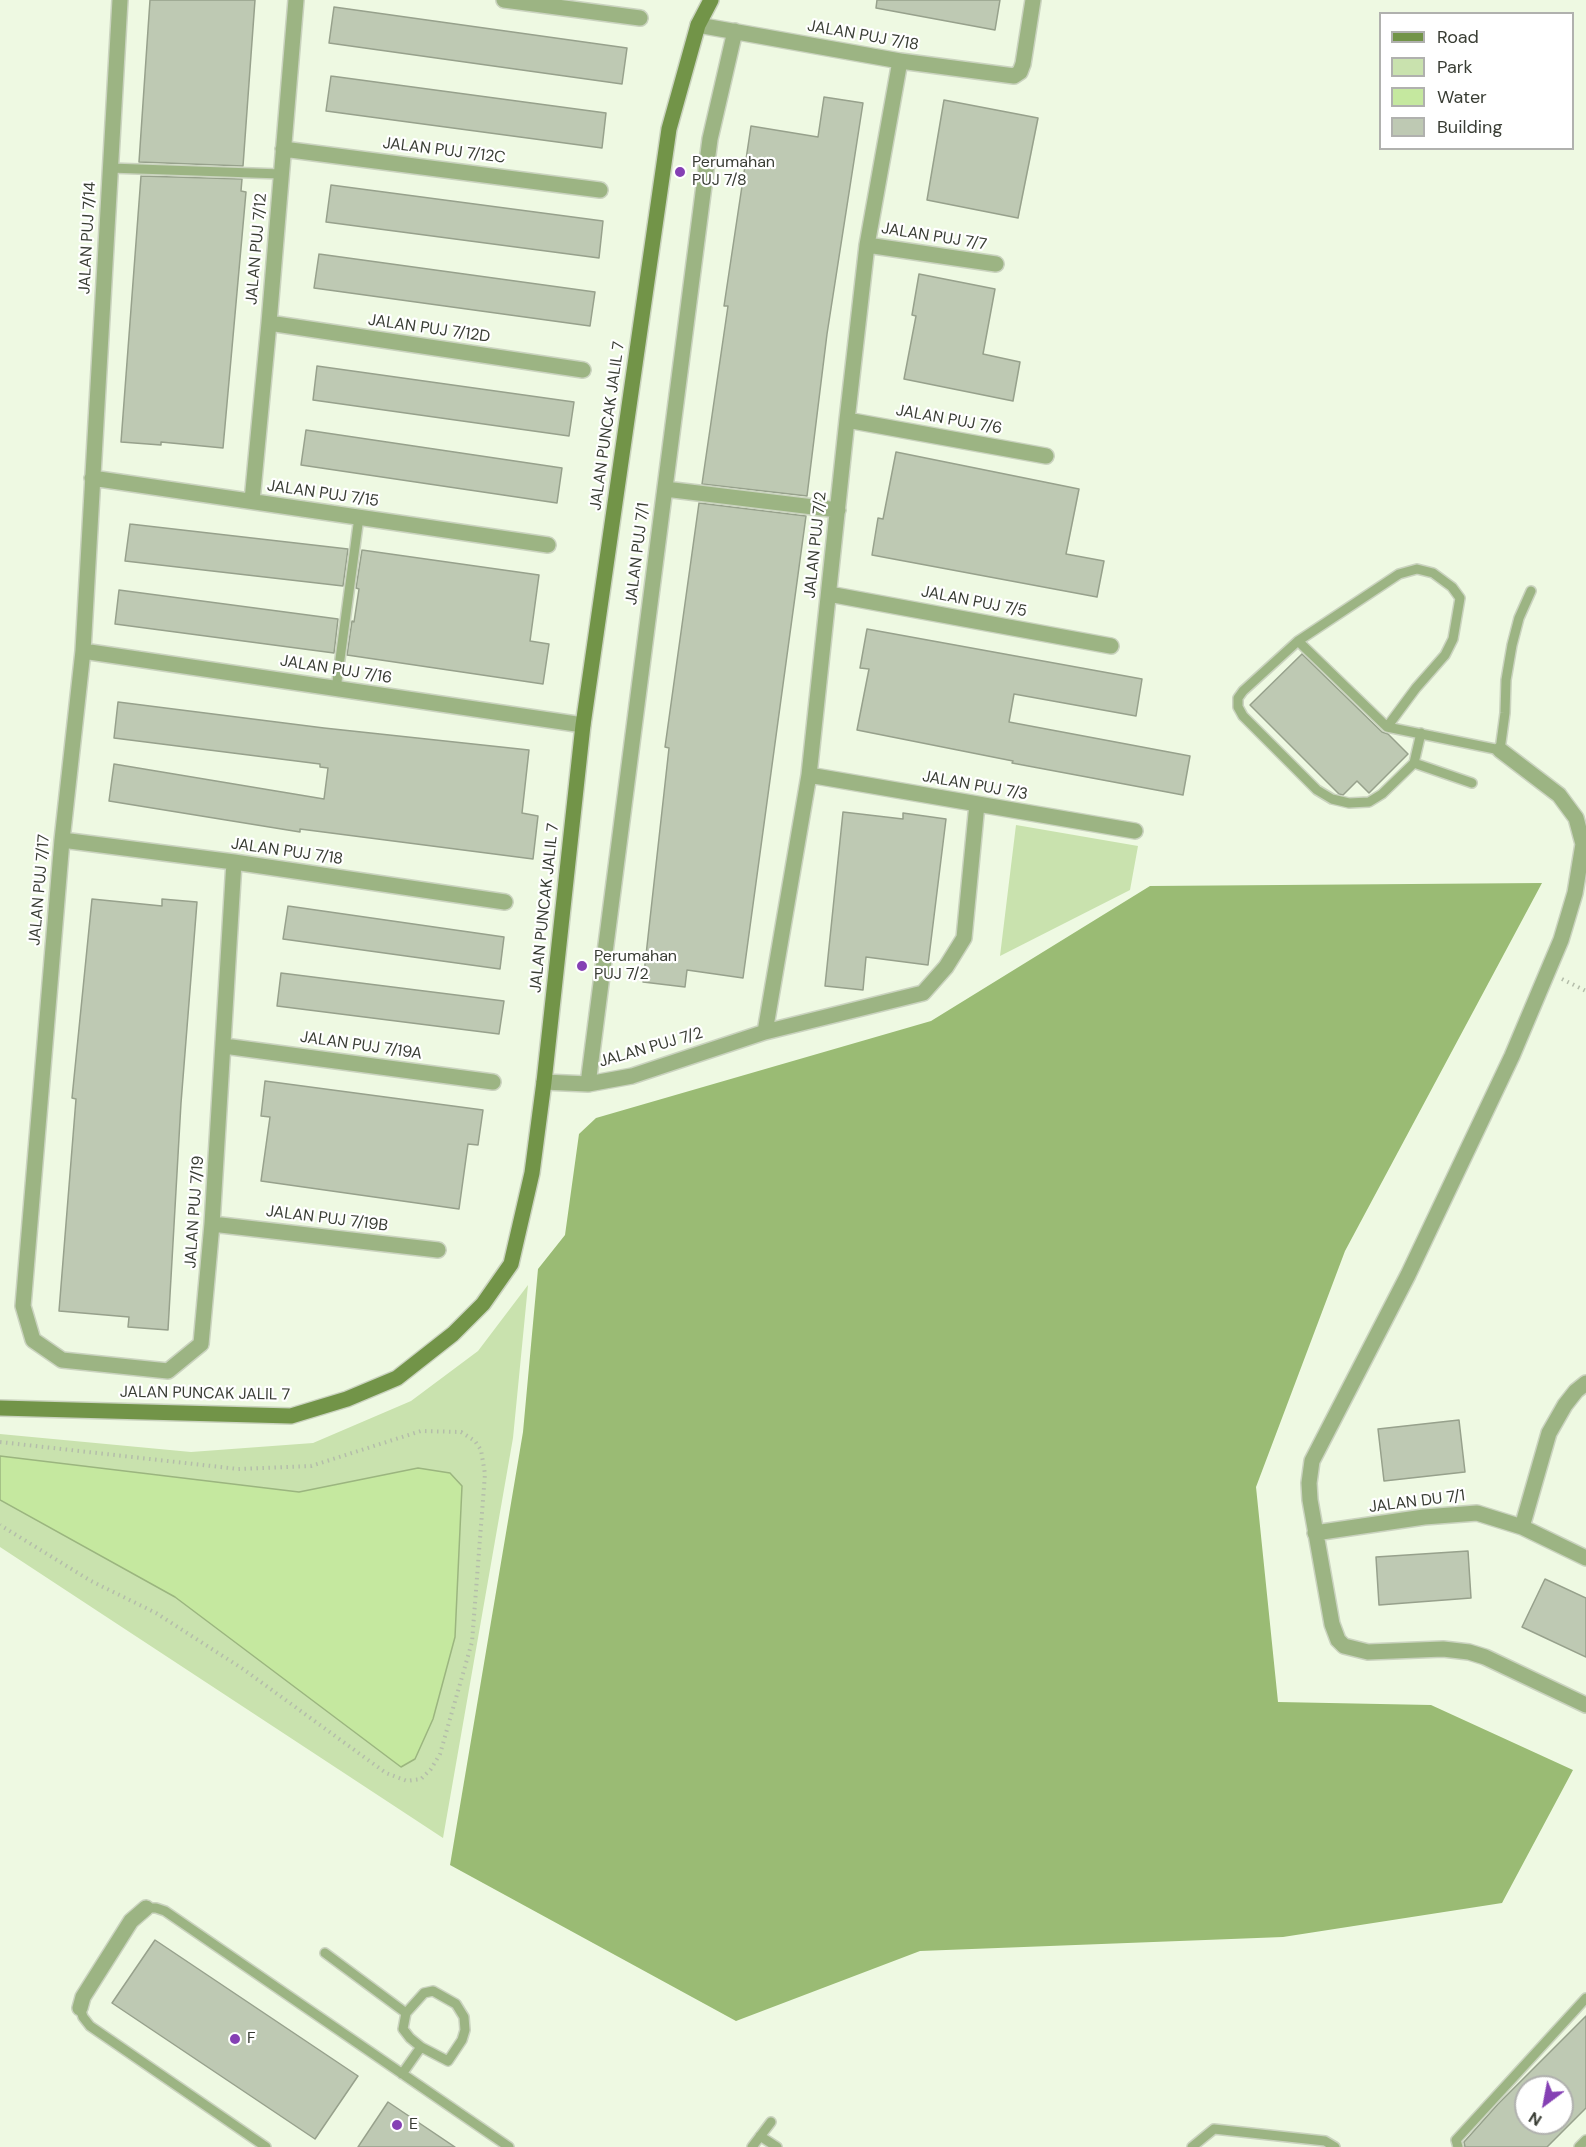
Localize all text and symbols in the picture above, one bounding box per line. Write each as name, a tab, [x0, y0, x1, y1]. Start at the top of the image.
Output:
legend	[1379, 12, 1574, 150]
street label: JALAN PUJ 7/18	[806, 17, 920, 55]
text: Road	[1437, 25, 1479, 49]
text: Park	[1437, 55, 1473, 79]
text: Water	[1437, 85, 1487, 109]
text: Building	[1437, 115, 1502, 139]
street label: JALAN PUJ 7/12C	[382, 134, 506, 168]
place label: Perumahan PUJ 7/8	[692, 153, 775, 191]
marker: Perumahan PUJ 7/8	[673, 165, 687, 179]
street label: JALAN PUJ 7/14	[75, 181, 101, 295]
street label: JALAN PUJ 7/12	[243, 192, 271, 306]
street label: JALAN PUJ 7/7	[880, 219, 988, 255]
street label: JALAN PUJ 7/12D	[367, 311, 491, 347]
street label: JALAN PUNCAK JALIL 7	[587, 340, 629, 512]
street label: JALAN PUJ 7/6	[894, 401, 1004, 439]
street label: JALAN PUJ 7/15	[266, 477, 380, 511]
street label: JALAN PUJ 7/2	[801, 491, 831, 599]
street label: JALAN PUJ 7/1	[622, 502, 654, 606]
street label: JALAN PUJ 7/5	[920, 582, 1028, 622]
street label: JALAN PUJ 7/16	[279, 652, 393, 688]
street label: JALAN PUJ 7/3	[921, 767, 1029, 805]
street label: JALAN PUNCAK JALIL 7	[527, 822, 563, 994]
street label: JALAN PUJ 7/17	[26, 834, 54, 946]
street label: JALAN PUJ 7/18	[230, 835, 344, 869]
place label: Perumahan PUJ 7/2	[594, 947, 677, 985]
marker: Perumahan PUJ 7/2	[575, 959, 589, 973]
street label: JALAN PUJ 7/2	[597, 1024, 705, 1072]
street label: JALAN PUJ 7/19A	[299, 1028, 423, 1064]
street label: JALAN PUJ 7/19	[181, 1155, 209, 1269]
street label: JALAN PUJ 7/19B	[265, 1202, 389, 1236]
street label: JALAN PUNCAK JALIL 7	[120, 1383, 290, 1405]
street label: JALAN DU 7/1	[1368, 1487, 1466, 1517]
place label: F	[247, 2029, 256, 2049]
marker: F	[228, 2032, 242, 2046]
north arrow	[1514, 2075, 1574, 2135]
text: N	[1525, 2107, 1546, 2131]
place label: E	[409, 2115, 418, 2135]
marker: E	[390, 2118, 404, 2132]

